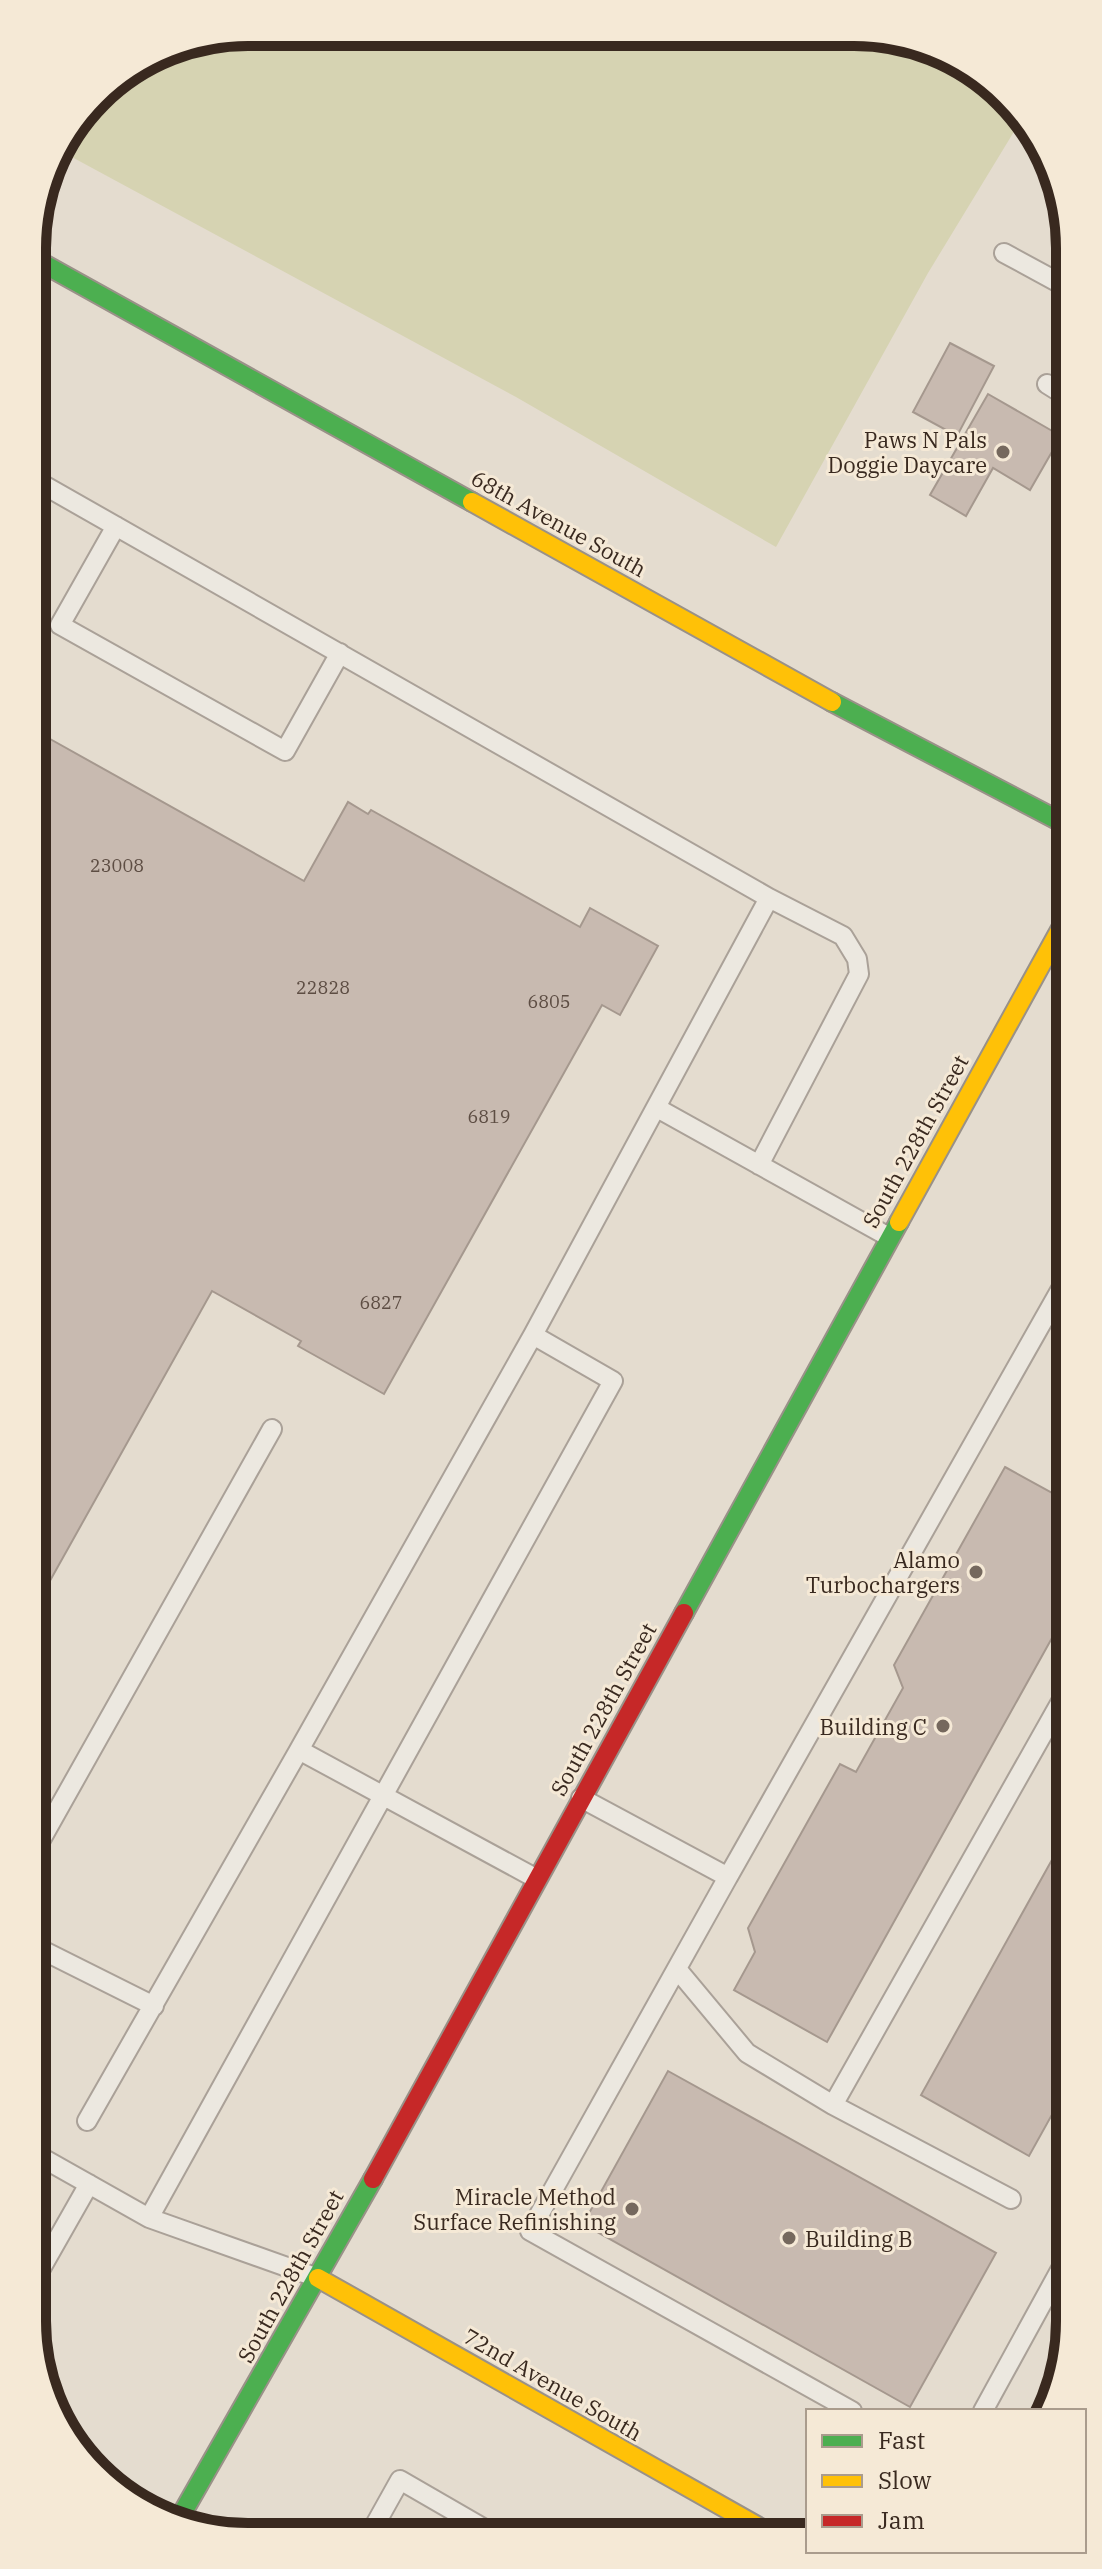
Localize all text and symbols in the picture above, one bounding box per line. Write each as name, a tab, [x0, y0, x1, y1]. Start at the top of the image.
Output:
place label: Paws N Pals Doggie Daycare	[828, 425, 987, 479]
marker: Paws N Pals Doggie Daycare	[994, 443, 1012, 461]
street label: 68th Avenue South	[466, 463, 652, 583]
house number: 23008	[90, 854, 144, 877]
house number: 22828	[296, 976, 350, 999]
house number: 6805	[527, 990, 571, 1013]
street label: South 228th Street	[855, 1049, 975, 1233]
house number: 6819	[467, 1105, 511, 1128]
house number: 6827	[359, 1291, 403, 1314]
place label: Alamo Turbochargers	[806, 1545, 960, 1599]
marker: Alamo Turbochargers	[967, 1563, 985, 1581]
street label: South 228th Street	[543, 1617, 663, 1801]
place label: Building C	[820, 1712, 927, 1741]
marker: Building C	[934, 1717, 952, 1735]
place label: Miracle Method Surface Refinishing	[413, 2182, 616, 2236]
street label: South 228th Street	[230, 2184, 350, 2368]
marker: Miracle Method Surface Refinishing	[623, 2200, 641, 2218]
place label: Building B	[805, 2224, 913, 2253]
marker: Building B	[780, 2229, 798, 2247]
street label: 72nd Avenue South	[458, 2321, 648, 2447]
legend	[806, 2409, 1086, 2553]
text: Fast	[878, 2424, 925, 2456]
text: Slow	[878, 2464, 932, 2496]
text: Jam	[878, 2504, 925, 2536]

